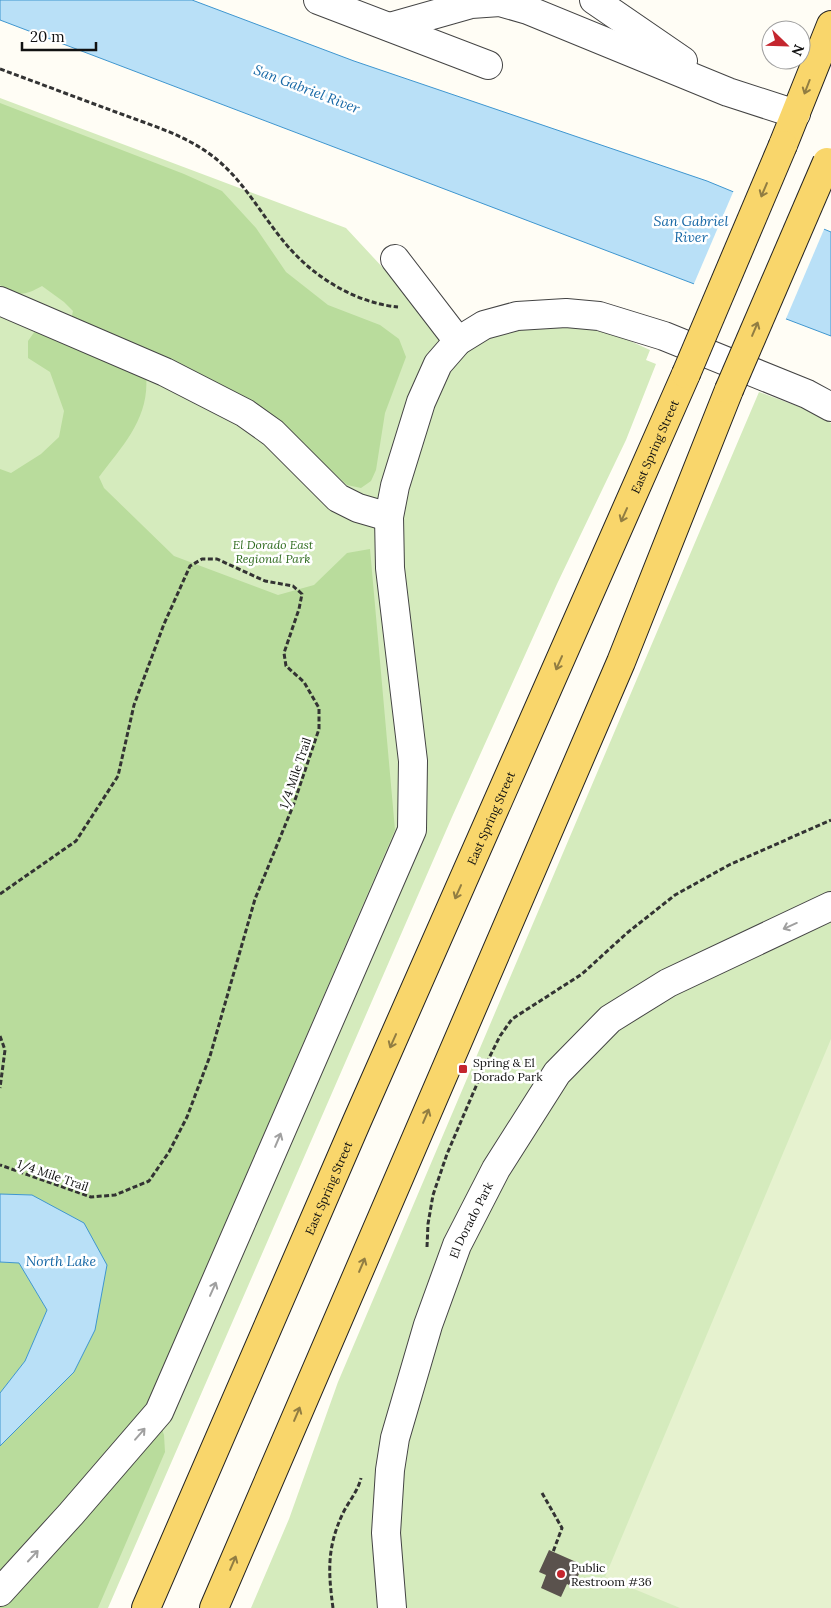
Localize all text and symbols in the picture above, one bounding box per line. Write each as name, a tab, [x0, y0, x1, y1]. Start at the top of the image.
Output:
scale bar	[22, 20, 96, 52]
north arrow	[761, 20, 811, 70]
text: 20 m	[30, 27, 65, 46]
text: N	[787, 42, 808, 59]
water label: San Gabriel River	[251, 60, 363, 118]
one-way arrow	[802, 78, 811, 94]
one-way arrow	[758, 182, 768, 197]
water label: San Gabriel River	[654, 212, 728, 246]
one-way arrow	[751, 322, 761, 337]
street label: East Spring Street	[627, 397, 681, 495]
one-way arrow	[619, 507, 628, 522]
park label: El Dorado East Regional Park	[233, 537, 314, 566]
one-way arrow	[553, 655, 563, 670]
street label: 1/4 Mile Trail	[276, 735, 315, 811]
street label: East Spring Street	[463, 768, 518, 867]
one-way arrow	[453, 884, 462, 899]
one-way arrow	[783, 922, 798, 931]
one-way arrow	[387, 1033, 397, 1048]
place label: Spring & El Dorado Park	[473, 1055, 543, 1084]
marker: Spring & El Dorado Park	[457, 1063, 469, 1075]
one-way arrow	[422, 1108, 431, 1123]
one-way arrow	[273, 1133, 283, 1148]
street label: East Spring Street	[301, 1138, 355, 1237]
street label: 1/4 Mile Trail	[15, 1156, 91, 1195]
street label: El Dorado Park	[445, 1179, 496, 1260]
water label: North Lake	[26, 1252, 97, 1270]
one-way arrow	[357, 1258, 367, 1273]
one-way arrow	[208, 1282, 218, 1297]
one-way arrow	[293, 1407, 303, 1422]
one-way arrow	[135, 1427, 146, 1440]
one-way arrow	[27, 1549, 39, 1562]
one-way arrow	[229, 1556, 238, 1571]
place label: Public Restroom #36	[571, 1560, 652, 1589]
marker: Public Restroom #36	[555, 1568, 567, 1580]

